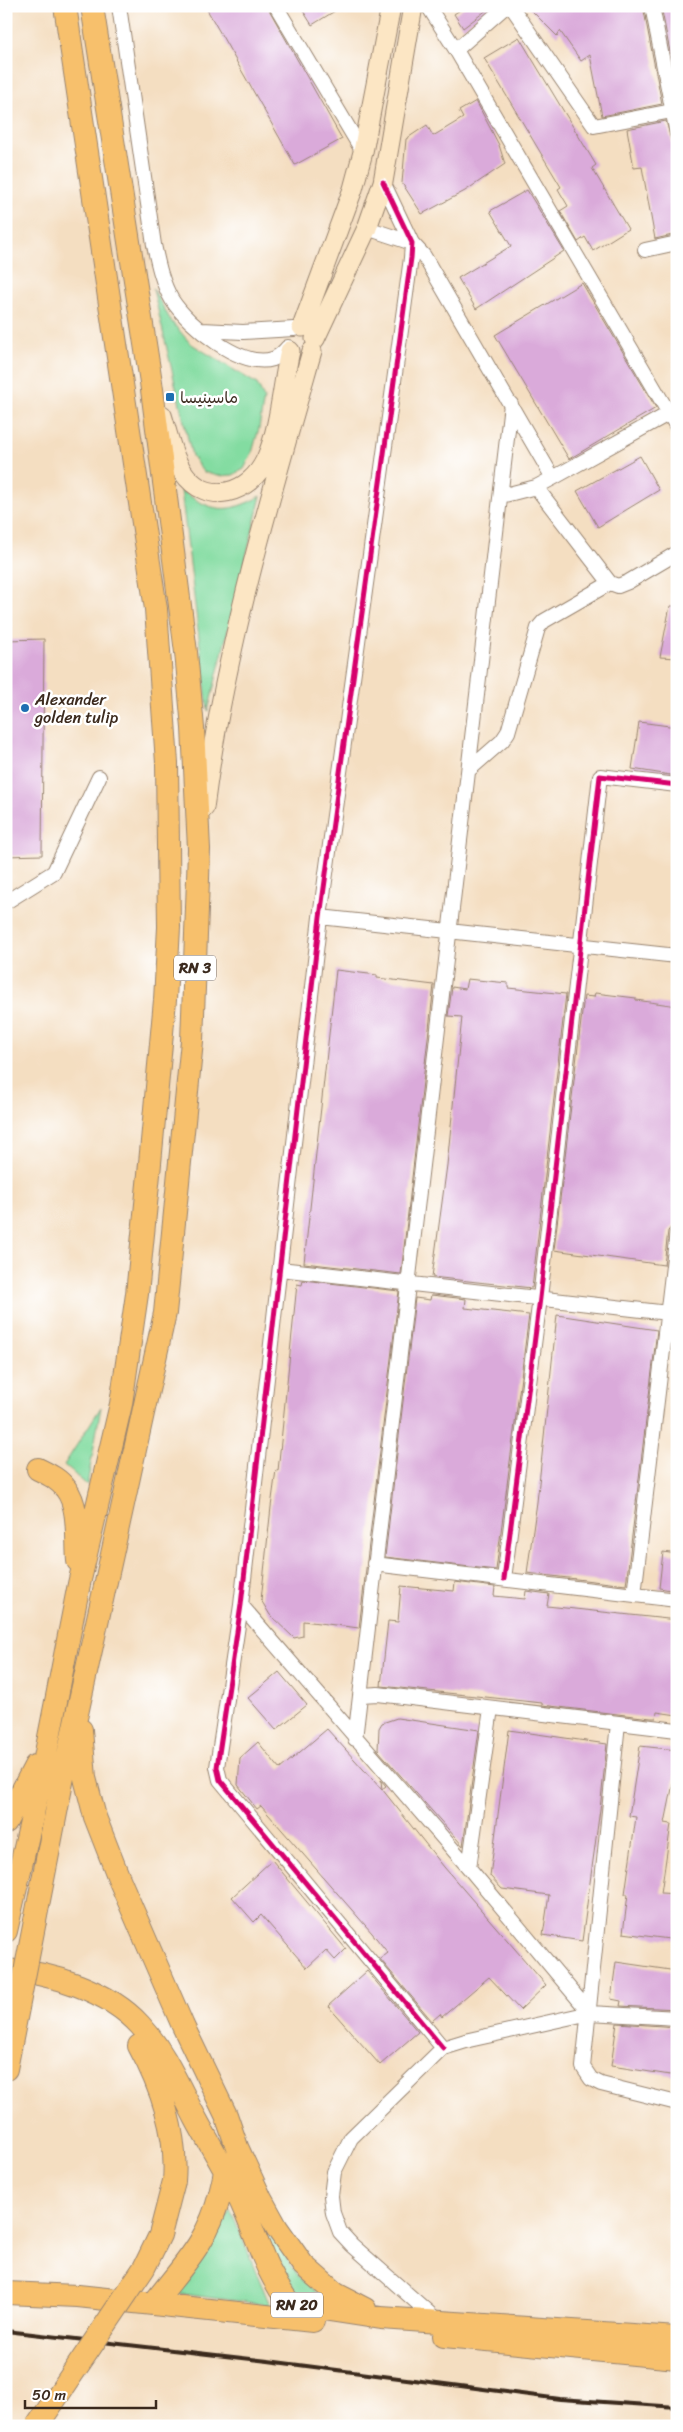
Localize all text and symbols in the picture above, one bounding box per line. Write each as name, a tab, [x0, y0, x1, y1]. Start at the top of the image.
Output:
place label: ماسينيسا	[180, 383, 238, 412]
marker: ماسينيسا	[164, 391, 176, 403]
place label: Alexander golden tulip	[33, 685, 119, 732]
marker: Alexander golden tulip	[19, 702, 31, 714]
road number: RN 3	[174, 956, 216, 980]
road number: RN 20	[271, 2292, 323, 2318]
scale bar	[25, 2377, 156, 2409]
text: 50 m	[32, 2382, 67, 2408]

